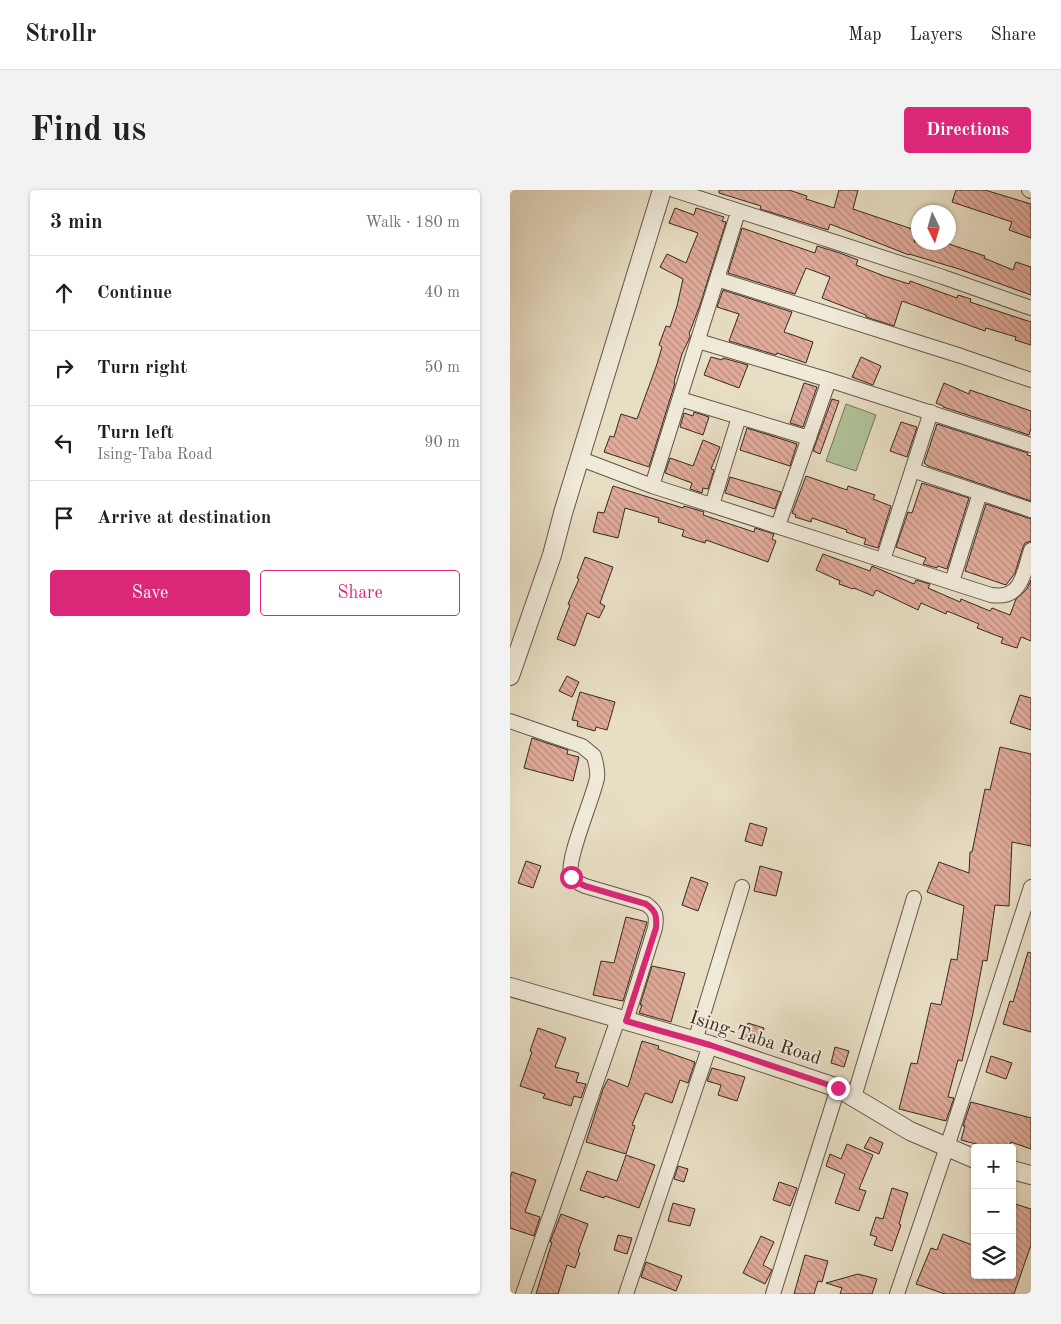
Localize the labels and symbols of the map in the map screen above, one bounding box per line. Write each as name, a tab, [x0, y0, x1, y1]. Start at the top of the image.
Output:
north arrow	[911, 205, 956, 250]
route start	[560, 866, 583, 889]
street label: Ising-Taba Road	[687, 1009, 823, 1069]
route end	[827, 1077, 850, 1100]

